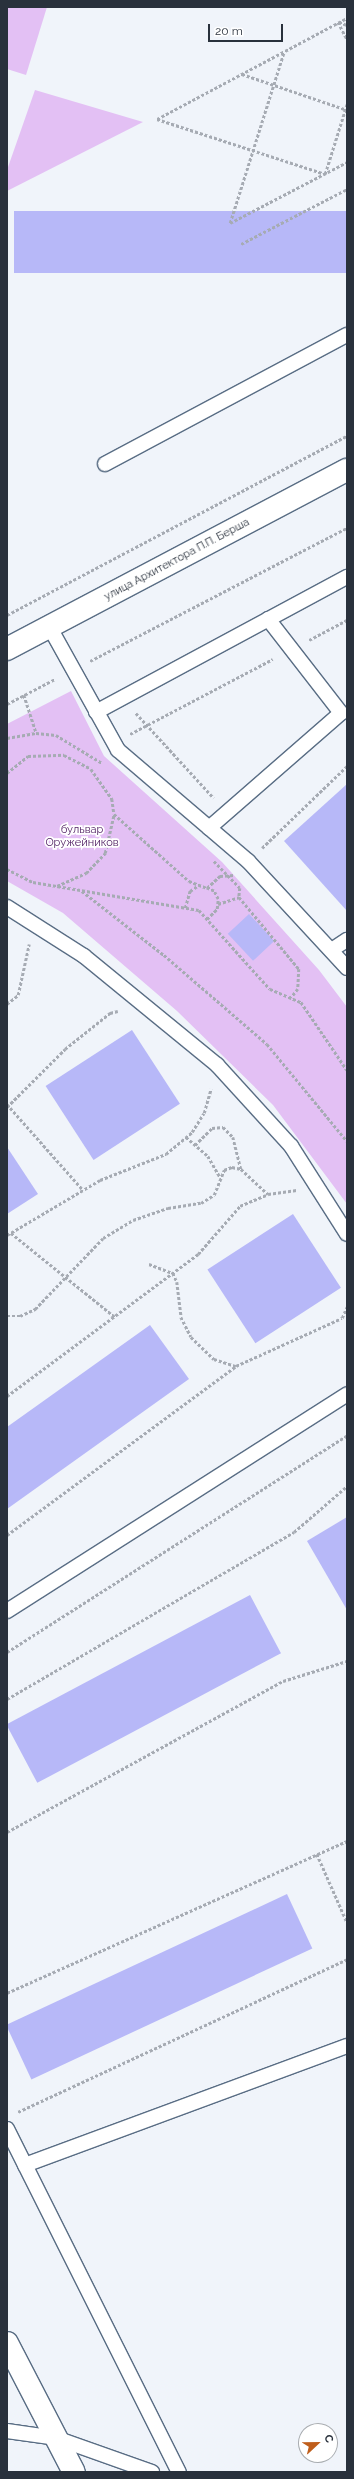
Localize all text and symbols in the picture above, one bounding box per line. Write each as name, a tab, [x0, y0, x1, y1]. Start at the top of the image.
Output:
scale bar	[210, 16, 285, 42]
text: 20 m	[215, 24, 243, 38]
street label: улица Архитектора П.П. Берша	[102, 516, 252, 604]
park label: бульвар Оружейников	[45, 824, 119, 850]
north arrow	[298, 2423, 338, 2463]
text: С	[321, 2433, 336, 2445]

